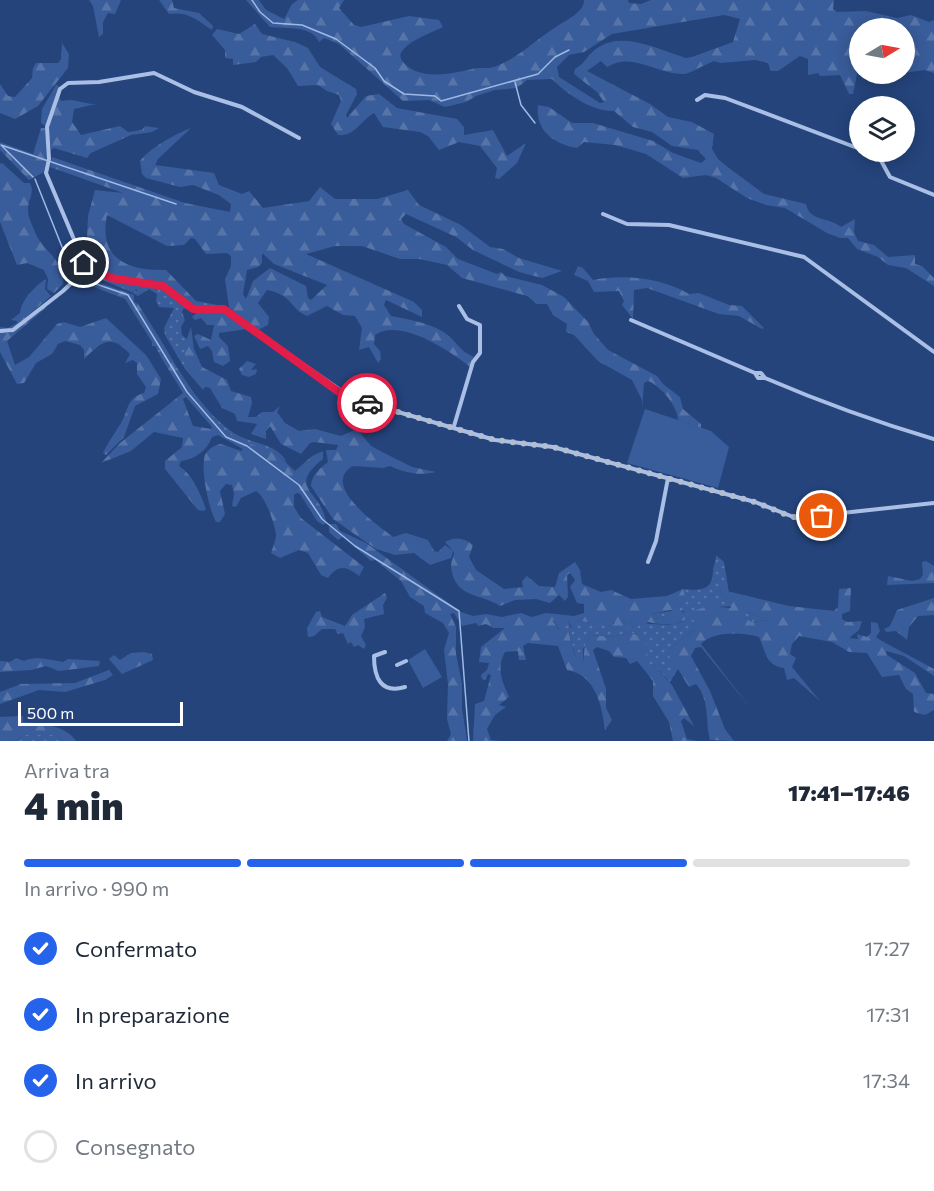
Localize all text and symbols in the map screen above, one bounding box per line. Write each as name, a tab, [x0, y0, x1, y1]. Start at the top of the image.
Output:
north arrow	[849, 18, 915, 84]
map controls	[849, 18, 915, 162]
button: layers	[849, 96, 915, 162]
pin	[58, 237, 109, 288]
icon: home	[67, 246, 100, 279]
courier	[337, 373, 397, 433]
icon: car	[351, 387, 384, 420]
pin	[796, 490, 847, 541]
icon: bag	[805, 499, 838, 532]
scale bar	[18, 699, 183, 726]
text: 500 m	[27, 703, 74, 722]
text: Arriva tra	[24, 758, 110, 782]
text: 17:41–17:46	[788, 779, 910, 806]
text: 4 min	[24, 780, 124, 828]
text: In arrivo · 990 m	[24, 876, 169, 900]
icon: check	[24, 932, 57, 965]
text: Confermato	[75, 935, 197, 962]
text: 17:27	[865, 936, 910, 960]
icon: check	[24, 998, 57, 1031]
text: In preparazione	[75, 1001, 230, 1028]
text: 17:31	[866, 1002, 910, 1026]
icon: check	[24, 1064, 57, 1097]
text: In arrivo	[75, 1067, 157, 1094]
text: 17:34	[863, 1068, 910, 1092]
text: Consegnato	[75, 1133, 195, 1160]

